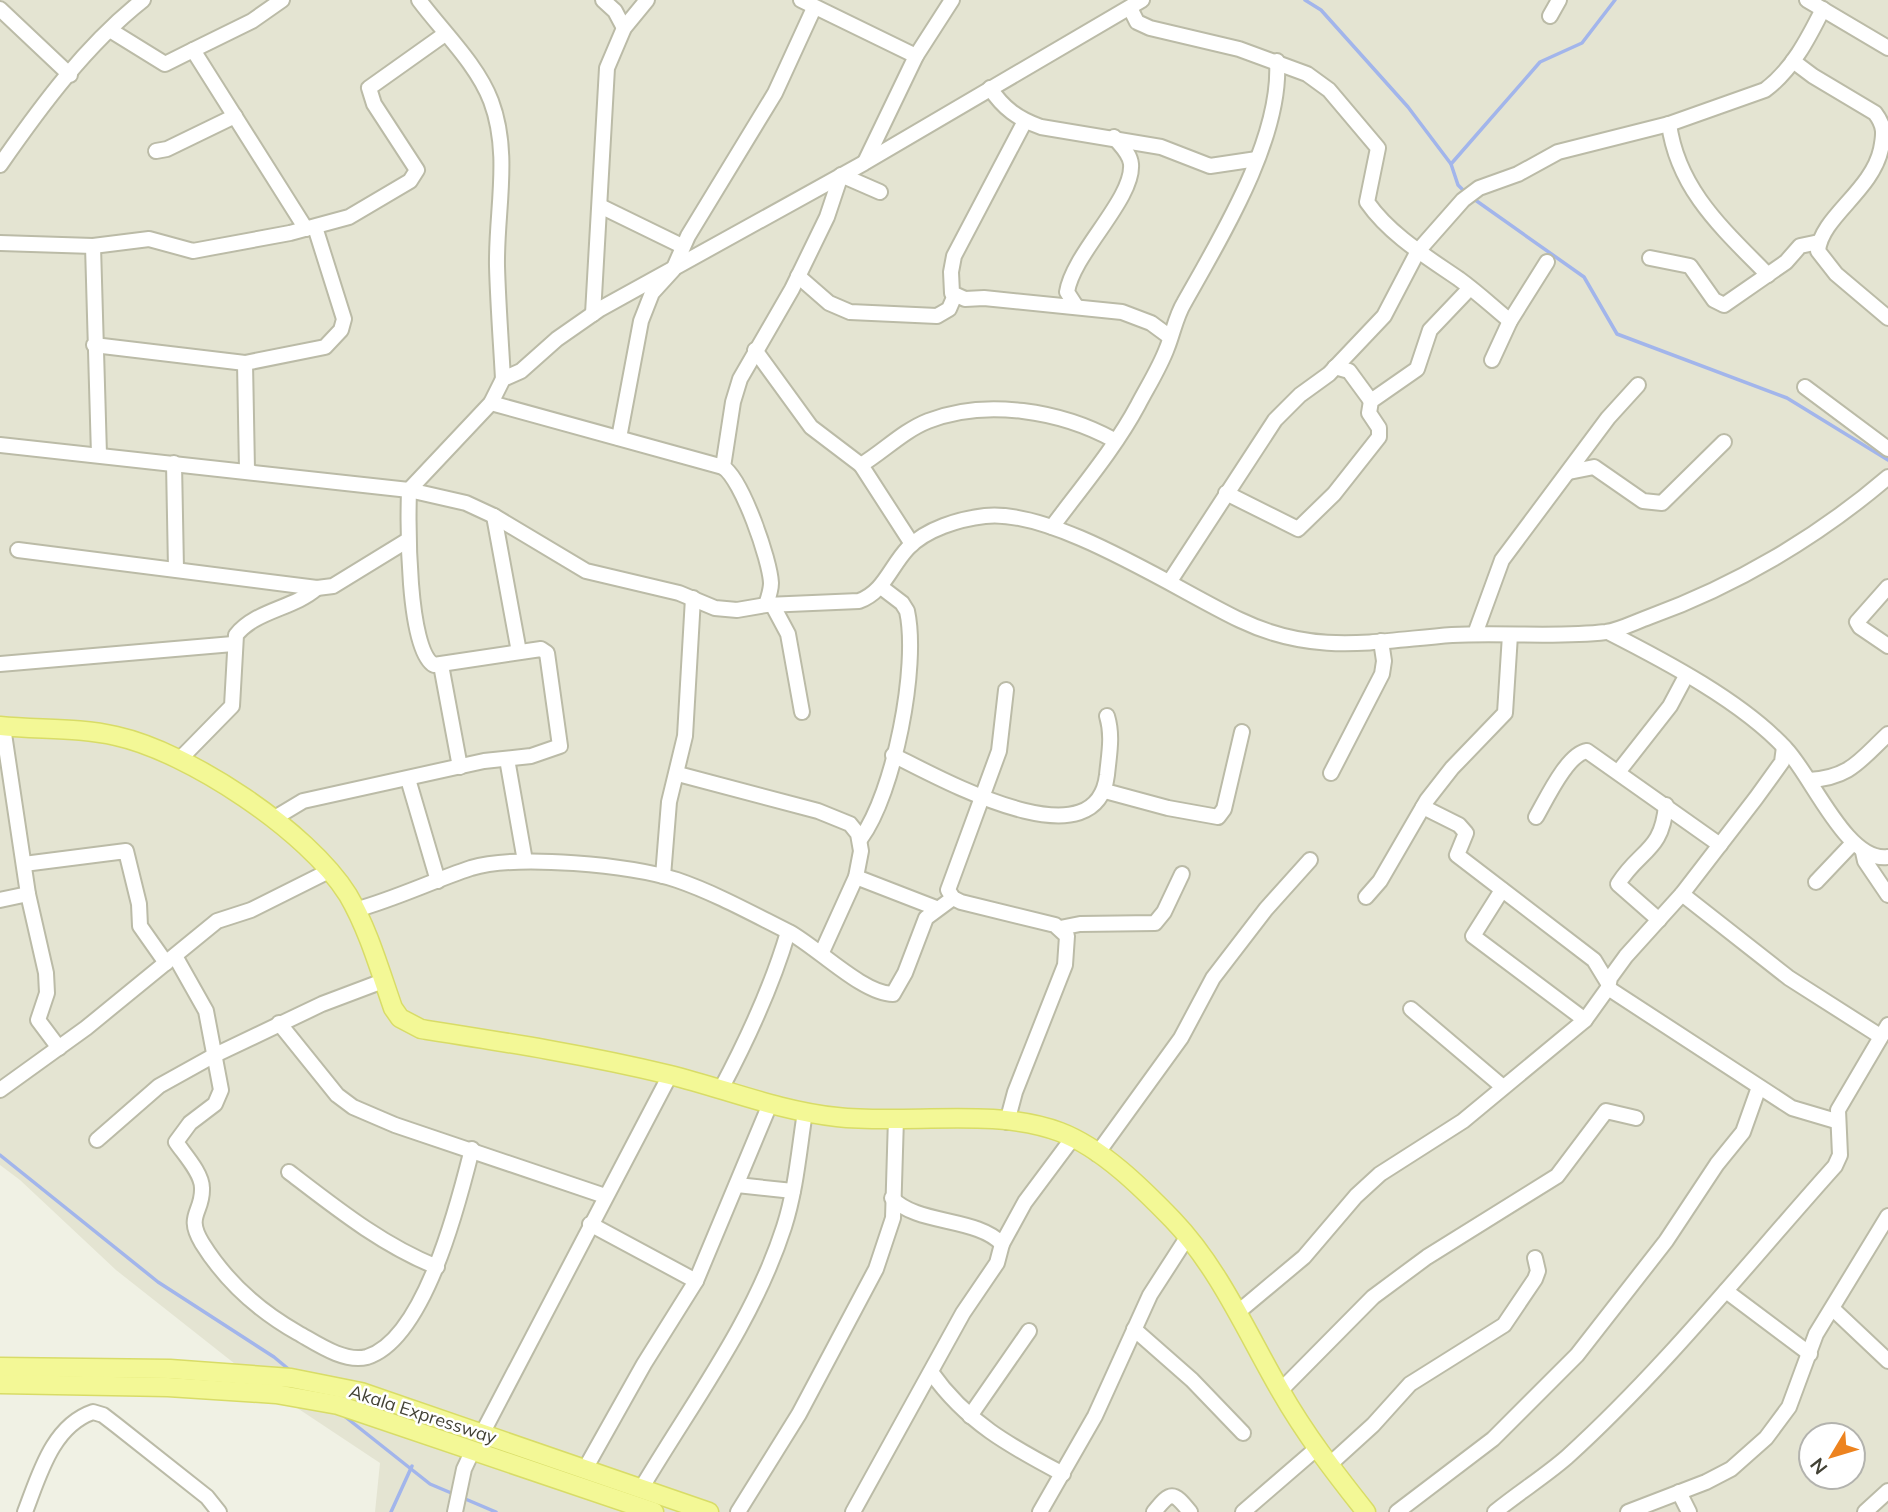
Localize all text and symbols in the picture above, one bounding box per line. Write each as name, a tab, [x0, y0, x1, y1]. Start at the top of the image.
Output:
street label: Akala Expressway	[346, 1379, 500, 1449]
north arrow	[1797, 1421, 1867, 1491]
text: N	[1805, 1453, 1832, 1480]

